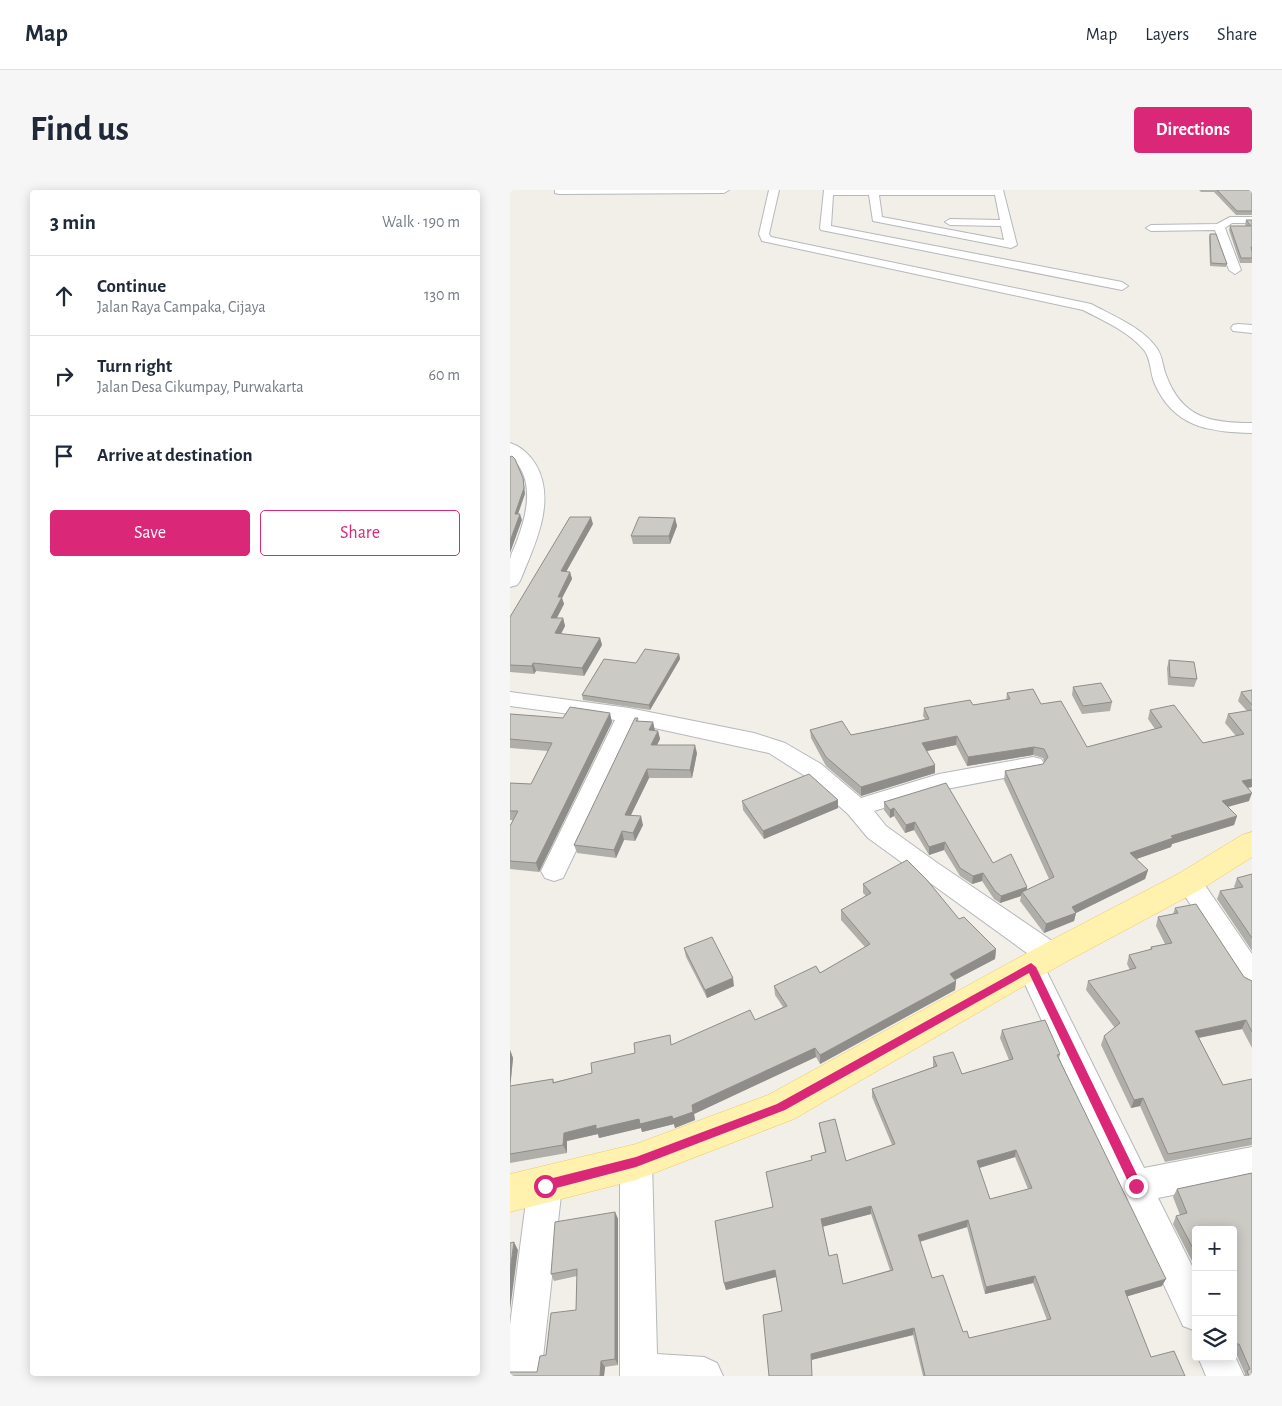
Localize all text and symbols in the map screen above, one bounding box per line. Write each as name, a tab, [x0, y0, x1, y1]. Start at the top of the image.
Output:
text: Map	[25, 22, 68, 46]
text: Map	[1086, 26, 1117, 44]
text: Layers	[1145, 26, 1189, 44]
text: Share	[1217, 26, 1257, 44]
button: Directions	[1134, 107, 1252, 153]
text: Find us	[30, 112, 129, 147]
text: 3 min	[50, 212, 96, 233]
text: Walk · 190 m	[382, 214, 460, 230]
text: Continue	[97, 277, 166, 296]
icon: ahead	[50, 282, 78, 310]
text: 130 m	[424, 287, 460, 303]
text: Jalan Raya Campaka, Cijaya	[97, 299, 266, 315]
text: Turn right	[97, 357, 172, 376]
icon: right	[50, 362, 78, 390]
text: 60 m	[429, 367, 460, 383]
text: Jalan Desa Cikumpay, Purwakarta	[97, 379, 304, 395]
icon: arrive	[50, 442, 78, 470]
text: Arrive at destination	[97, 446, 253, 465]
button: Save	[50, 510, 250, 556]
button: Share	[260, 510, 460, 556]
route start	[534, 1175, 557, 1198]
route end	[1125, 1175, 1148, 1198]
map controls	[1192, 1226, 1237, 1361]
button: +	[1192, 1226, 1237, 1271]
button: −	[1192, 1271, 1237, 1316]
button: layers	[1192, 1316, 1237, 1361]

